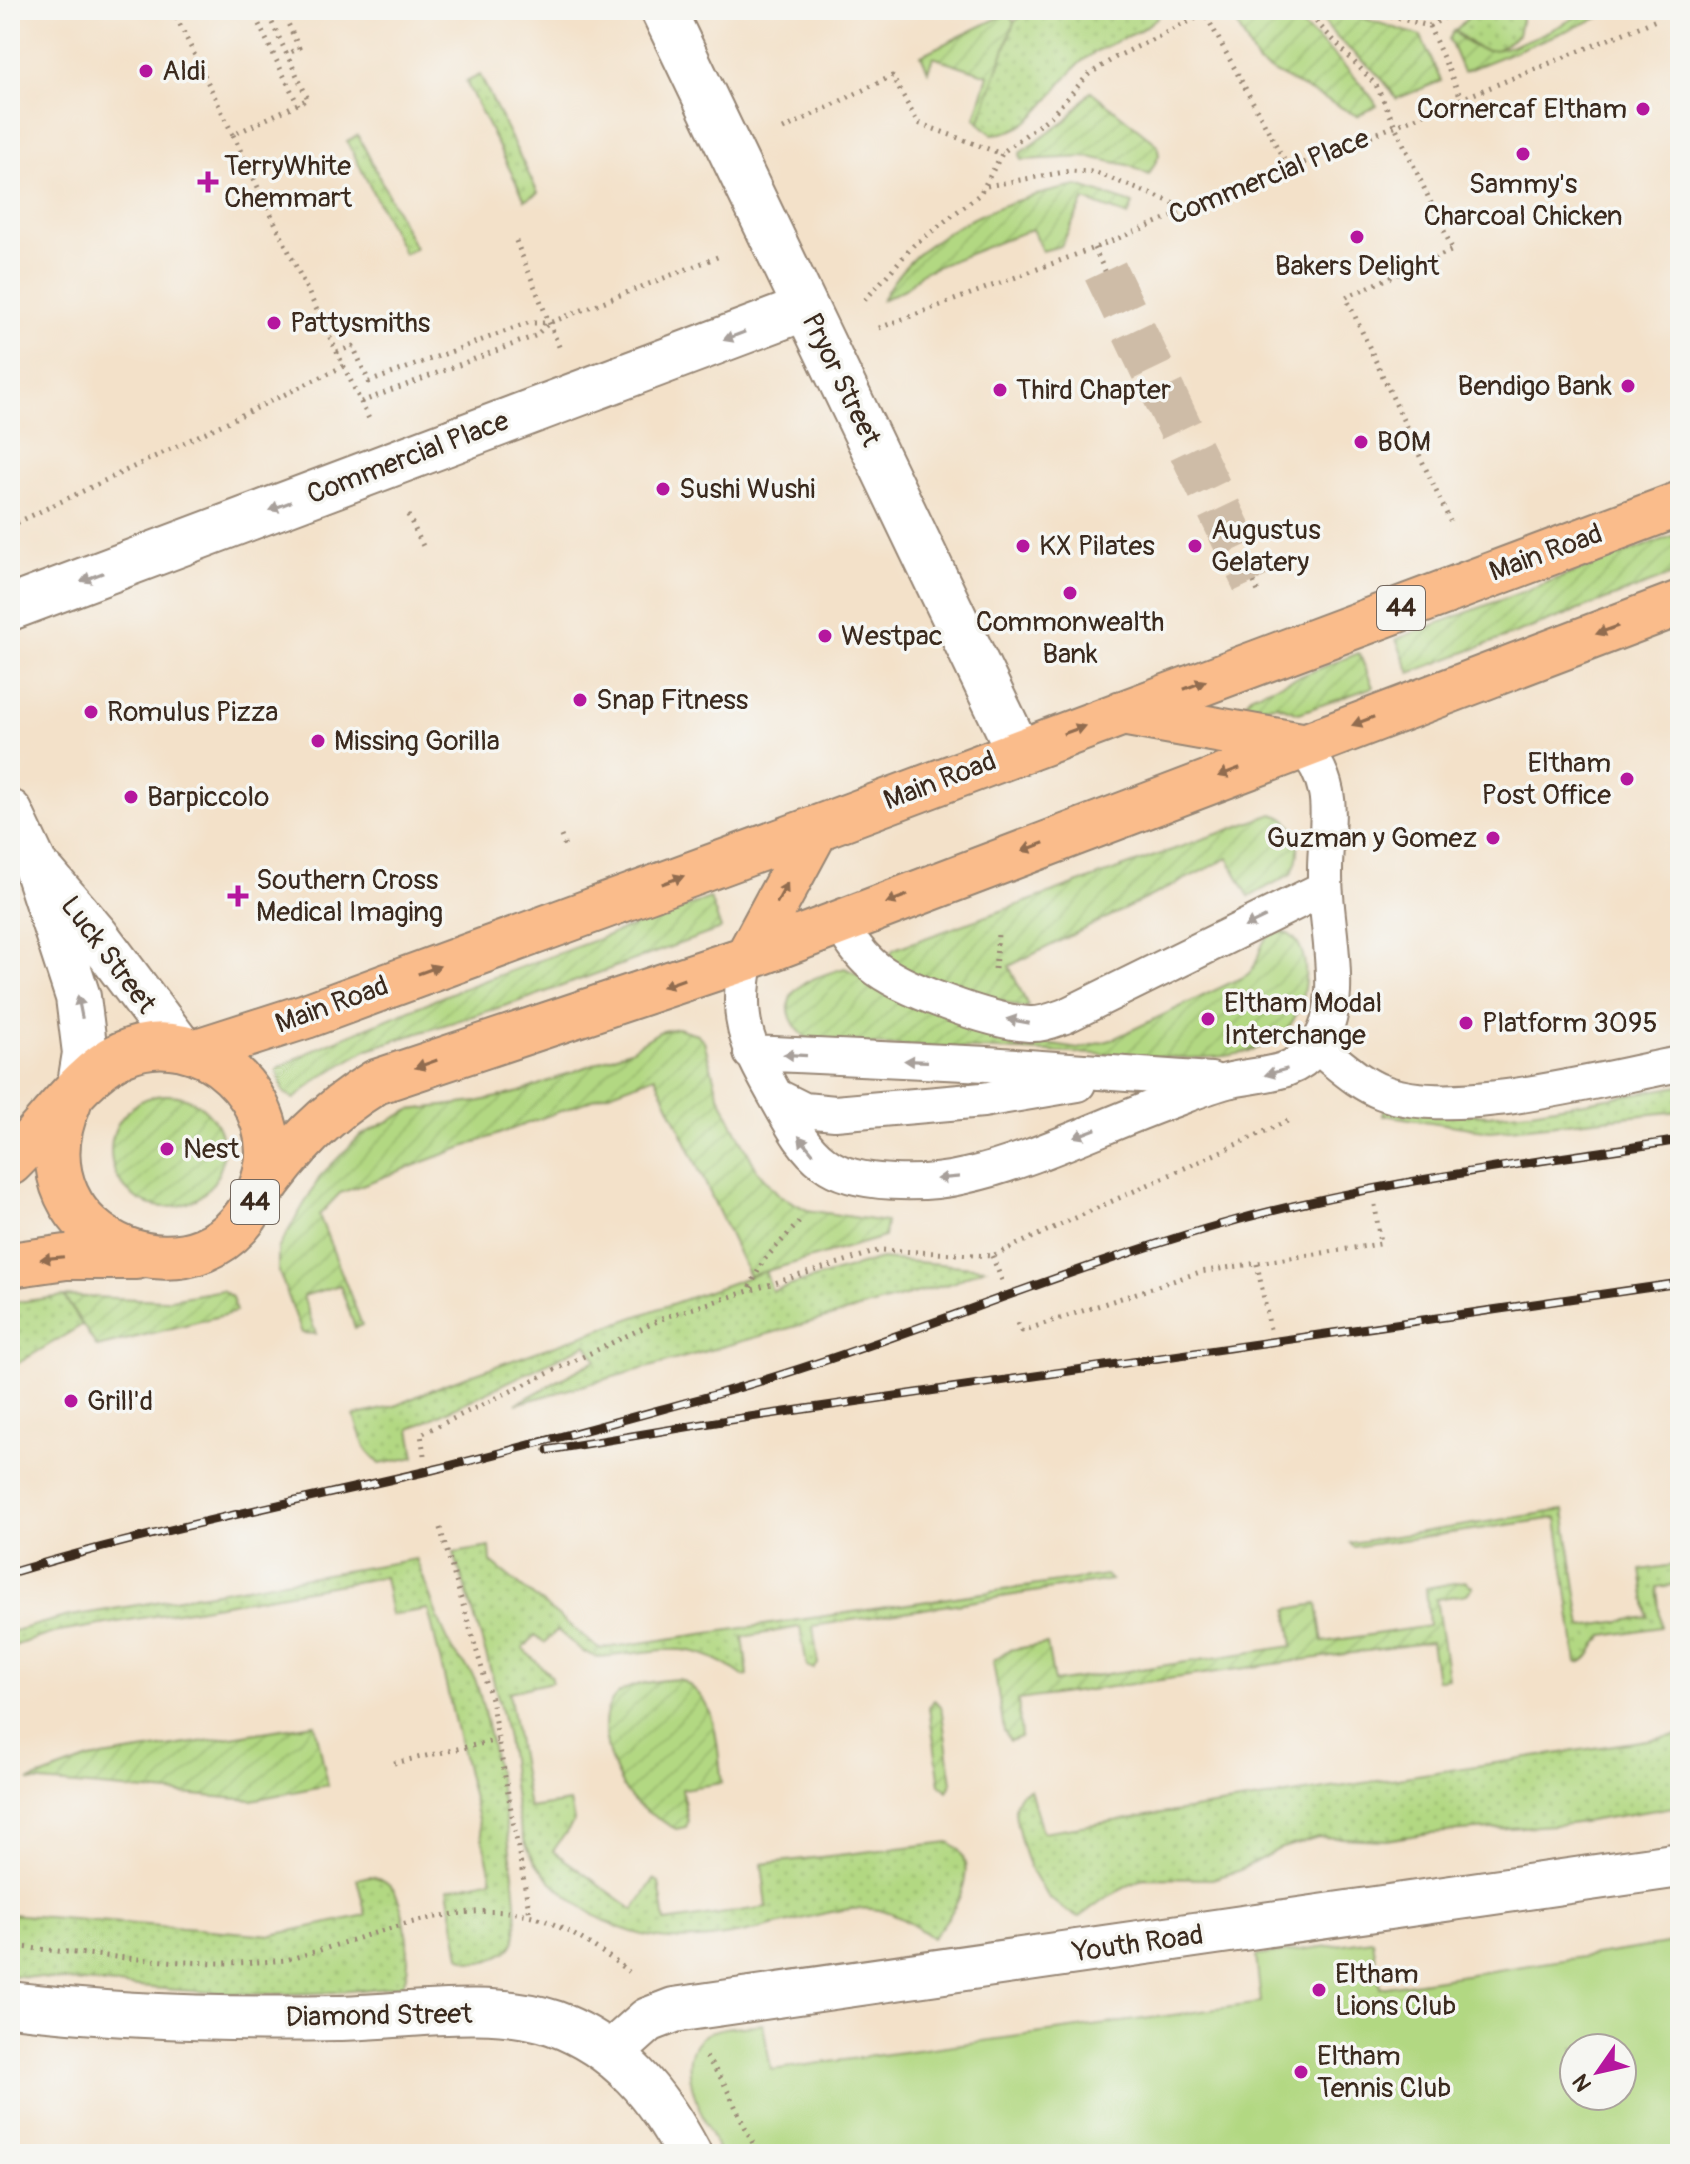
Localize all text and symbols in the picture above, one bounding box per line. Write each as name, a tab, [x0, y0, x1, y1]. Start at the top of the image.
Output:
place label: Aldi	[162, 54, 206, 89]
marker: Aldi	[137, 62, 155, 80]
place label: Cornercaf Eltham	[1417, 92, 1627, 127]
marker: Cornercaf Eltham	[1634, 100, 1652, 118]
street label: Commercial Place	[1164, 121, 1375, 233]
marker: Sammy's Charcoal Chicken	[1514, 145, 1532, 163]
place label: TerryWhite Chemmart	[224, 149, 353, 216]
place label: Sammy's Charcoal Chicken	[1423, 167, 1623, 234]
marker: TerryWhite Chemmart	[199, 173, 217, 191]
marker: Bakers Delight	[1348, 228, 1366, 246]
place label: Bakers Delight	[1275, 249, 1440, 284]
place label: Pattysmiths	[290, 306, 431, 341]
street label: Pryor Street	[794, 308, 889, 453]
marker: Pattysmiths	[265, 314, 283, 332]
one-way arrow	[722, 330, 746, 343]
place label: Bendigo Bank	[1458, 369, 1612, 404]
place label: Third Chapter	[1016, 373, 1171, 408]
marker: Bendigo Bank	[1619, 377, 1637, 395]
marker: Third Chapter	[991, 381, 1009, 399]
street label: Commercial Place	[302, 403, 514, 513]
place label: BOM	[1377, 425, 1431, 460]
marker: BOM	[1352, 433, 1370, 451]
place label: Sushi Wushi	[679, 472, 815, 507]
marker: Sushi Wushi	[654, 480, 672, 498]
one-way arrow	[268, 500, 292, 513]
place label: Augustus Gelatery	[1211, 513, 1321, 580]
street label: Main Road	[1485, 516, 1607, 590]
place label: KX Pilates	[1039, 529, 1155, 564]
marker: KX Pilates	[1014, 537, 1032, 555]
marker: Augustus Gelatery	[1186, 537, 1204, 555]
one-way arrow	[80, 571, 104, 584]
marker: Commonwealth Bank	[1061, 584, 1079, 602]
road number: 44	[1377, 586, 1425, 630]
place label: Commonwealth Bank	[976, 605, 1164, 672]
place label: Westpac	[841, 619, 943, 654]
one-way arrow	[1595, 624, 1619, 636]
marker: Westpac	[816, 627, 834, 645]
one-way arrow	[1183, 678, 1207, 691]
place label: Snap Fitness	[596, 683, 749, 718]
marker: Snap Fitness	[571, 691, 589, 709]
place label: Romulus Pizza	[107, 695, 278, 730]
marker: Romulus Pizza	[82, 703, 100, 721]
one-way arrow	[1351, 715, 1375, 728]
one-way arrow	[1062, 723, 1086, 736]
place label: Missing Gorilla	[334, 724, 500, 759]
marker: Missing Gorilla	[309, 732, 327, 750]
street label: Main Road	[879, 744, 1001, 818]
place label: Eltham Post Office	[1482, 746, 1611, 813]
one-way arrow	[1217, 767, 1241, 779]
marker: Eltham Post Office	[1618, 770, 1636, 788]
place label: Barpiccolo	[147, 780, 269, 815]
marker: Barpiccolo	[122, 788, 140, 806]
place label: Guzman y Gomez	[1267, 821, 1477, 856]
marker: Guzman y Gomez	[1484, 829, 1502, 847]
one-way arrow	[1021, 841, 1045, 854]
place label: Southern Cross Medical Imaging	[256, 863, 443, 930]
one-way arrow	[661, 873, 685, 886]
one-way arrow	[775, 881, 789, 904]
marker: Southern Cross Medical Imaging	[227, 885, 249, 907]
street label: Luck Street	[53, 889, 164, 1021]
one-way arrow	[885, 893, 909, 905]
one-way arrow	[1243, 915, 1266, 929]
one-way arrow	[417, 963, 441, 976]
street label: Main Road	[271, 968, 393, 1042]
one-way arrow	[661, 977, 685, 989]
place label: Eltham Modal Interchange	[1224, 986, 1382, 1053]
one-way arrow	[73, 994, 86, 1019]
place label: Platform 3095	[1482, 1006, 1658, 1041]
marker: Eltham Modal Interchange	[1199, 1010, 1217, 1028]
marker: Platform 3095	[1457, 1014, 1475, 1032]
one-way arrow	[1006, 1015, 1031, 1027]
one-way arrow	[782, 1048, 807, 1061]
one-way arrow	[903, 1054, 928, 1067]
one-way arrow	[414, 1058, 438, 1070]
one-way arrow	[1264, 1066, 1288, 1079]
one-way arrow	[1073, 1127, 1097, 1140]
place label: Nest	[183, 1132, 240, 1167]
one-way arrow	[798, 1135, 815, 1155]
marker: Nest	[158, 1140, 176, 1158]
one-way arrow	[935, 1172, 960, 1185]
road number: 44	[231, 1180, 279, 1224]
one-way arrow	[39, 1252, 64, 1265]
place label: Grill'd	[87, 1384, 153, 1419]
marker: Grill'd	[62, 1392, 80, 1410]
street label: Youth Road	[1070, 1918, 1205, 1971]
place label: Eltham Lions Club	[1335, 1957, 1456, 2024]
marker: Eltham Lions Club	[1310, 1981, 1328, 1999]
street label: Diamond Street	[285, 1997, 473, 2035]
north arrow	[1558, 2032, 1638, 2112]
place label: Eltham Tennis Club	[1317, 2039, 1451, 2106]
marker: Eltham Tennis Club	[1292, 2063, 1310, 2081]
text: N	[1566, 2069, 1598, 2097]

